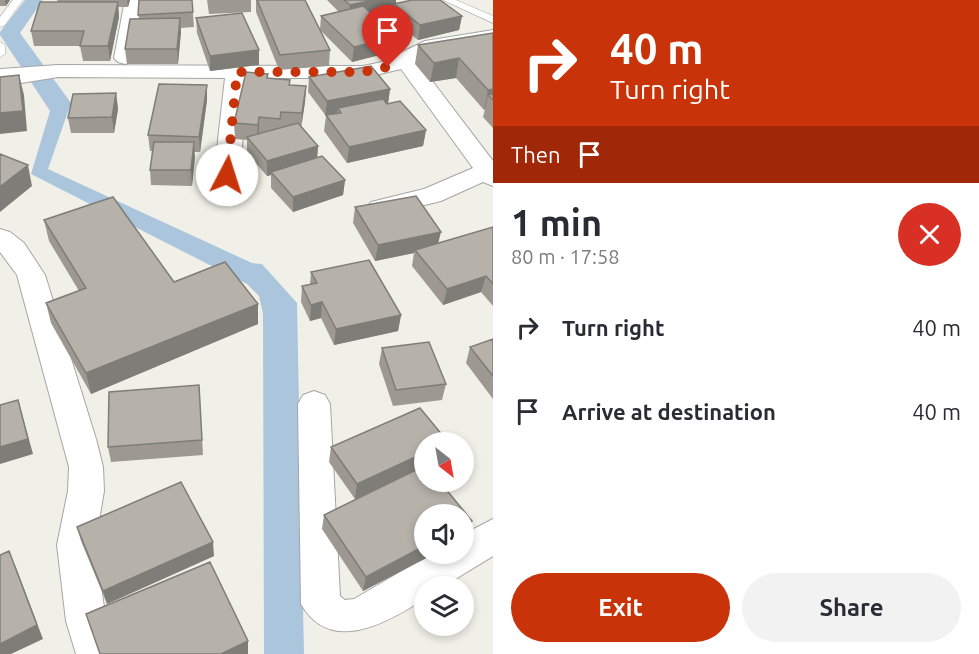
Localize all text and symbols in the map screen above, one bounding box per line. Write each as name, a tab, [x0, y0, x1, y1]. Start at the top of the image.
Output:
pin	[362, 5, 413, 67]
icon: arrive	[371, 14, 404, 47]
icon: right	[511, 24, 589, 102]
text: 40 m	[610, 25, 704, 72]
text: Turn right	[610, 74, 730, 104]
icon: arrive	[573, 138, 606, 171]
text: Then	[511, 142, 561, 167]
position arrow	[195, 143, 259, 207]
text: 1 min	[511, 202, 602, 243]
button: close	[898, 203, 961, 266]
text: 80 m · 17:58	[511, 245, 620, 268]
icon: right	[511, 311, 544, 344]
text: Turn right	[562, 315, 664, 340]
text: 40 m	[912, 315, 961, 340]
icon: arrive	[511, 395, 544, 428]
text: Arrive at destination	[562, 399, 776, 424]
text: 40 m	[912, 399, 961, 424]
north arrow	[414, 432, 474, 492]
map controls	[414, 432, 474, 636]
button: sound	[414, 504, 474, 564]
button: Exit	[511, 573, 730, 642]
button: Share	[742, 573, 961, 642]
button: layers	[414, 576, 474, 636]

